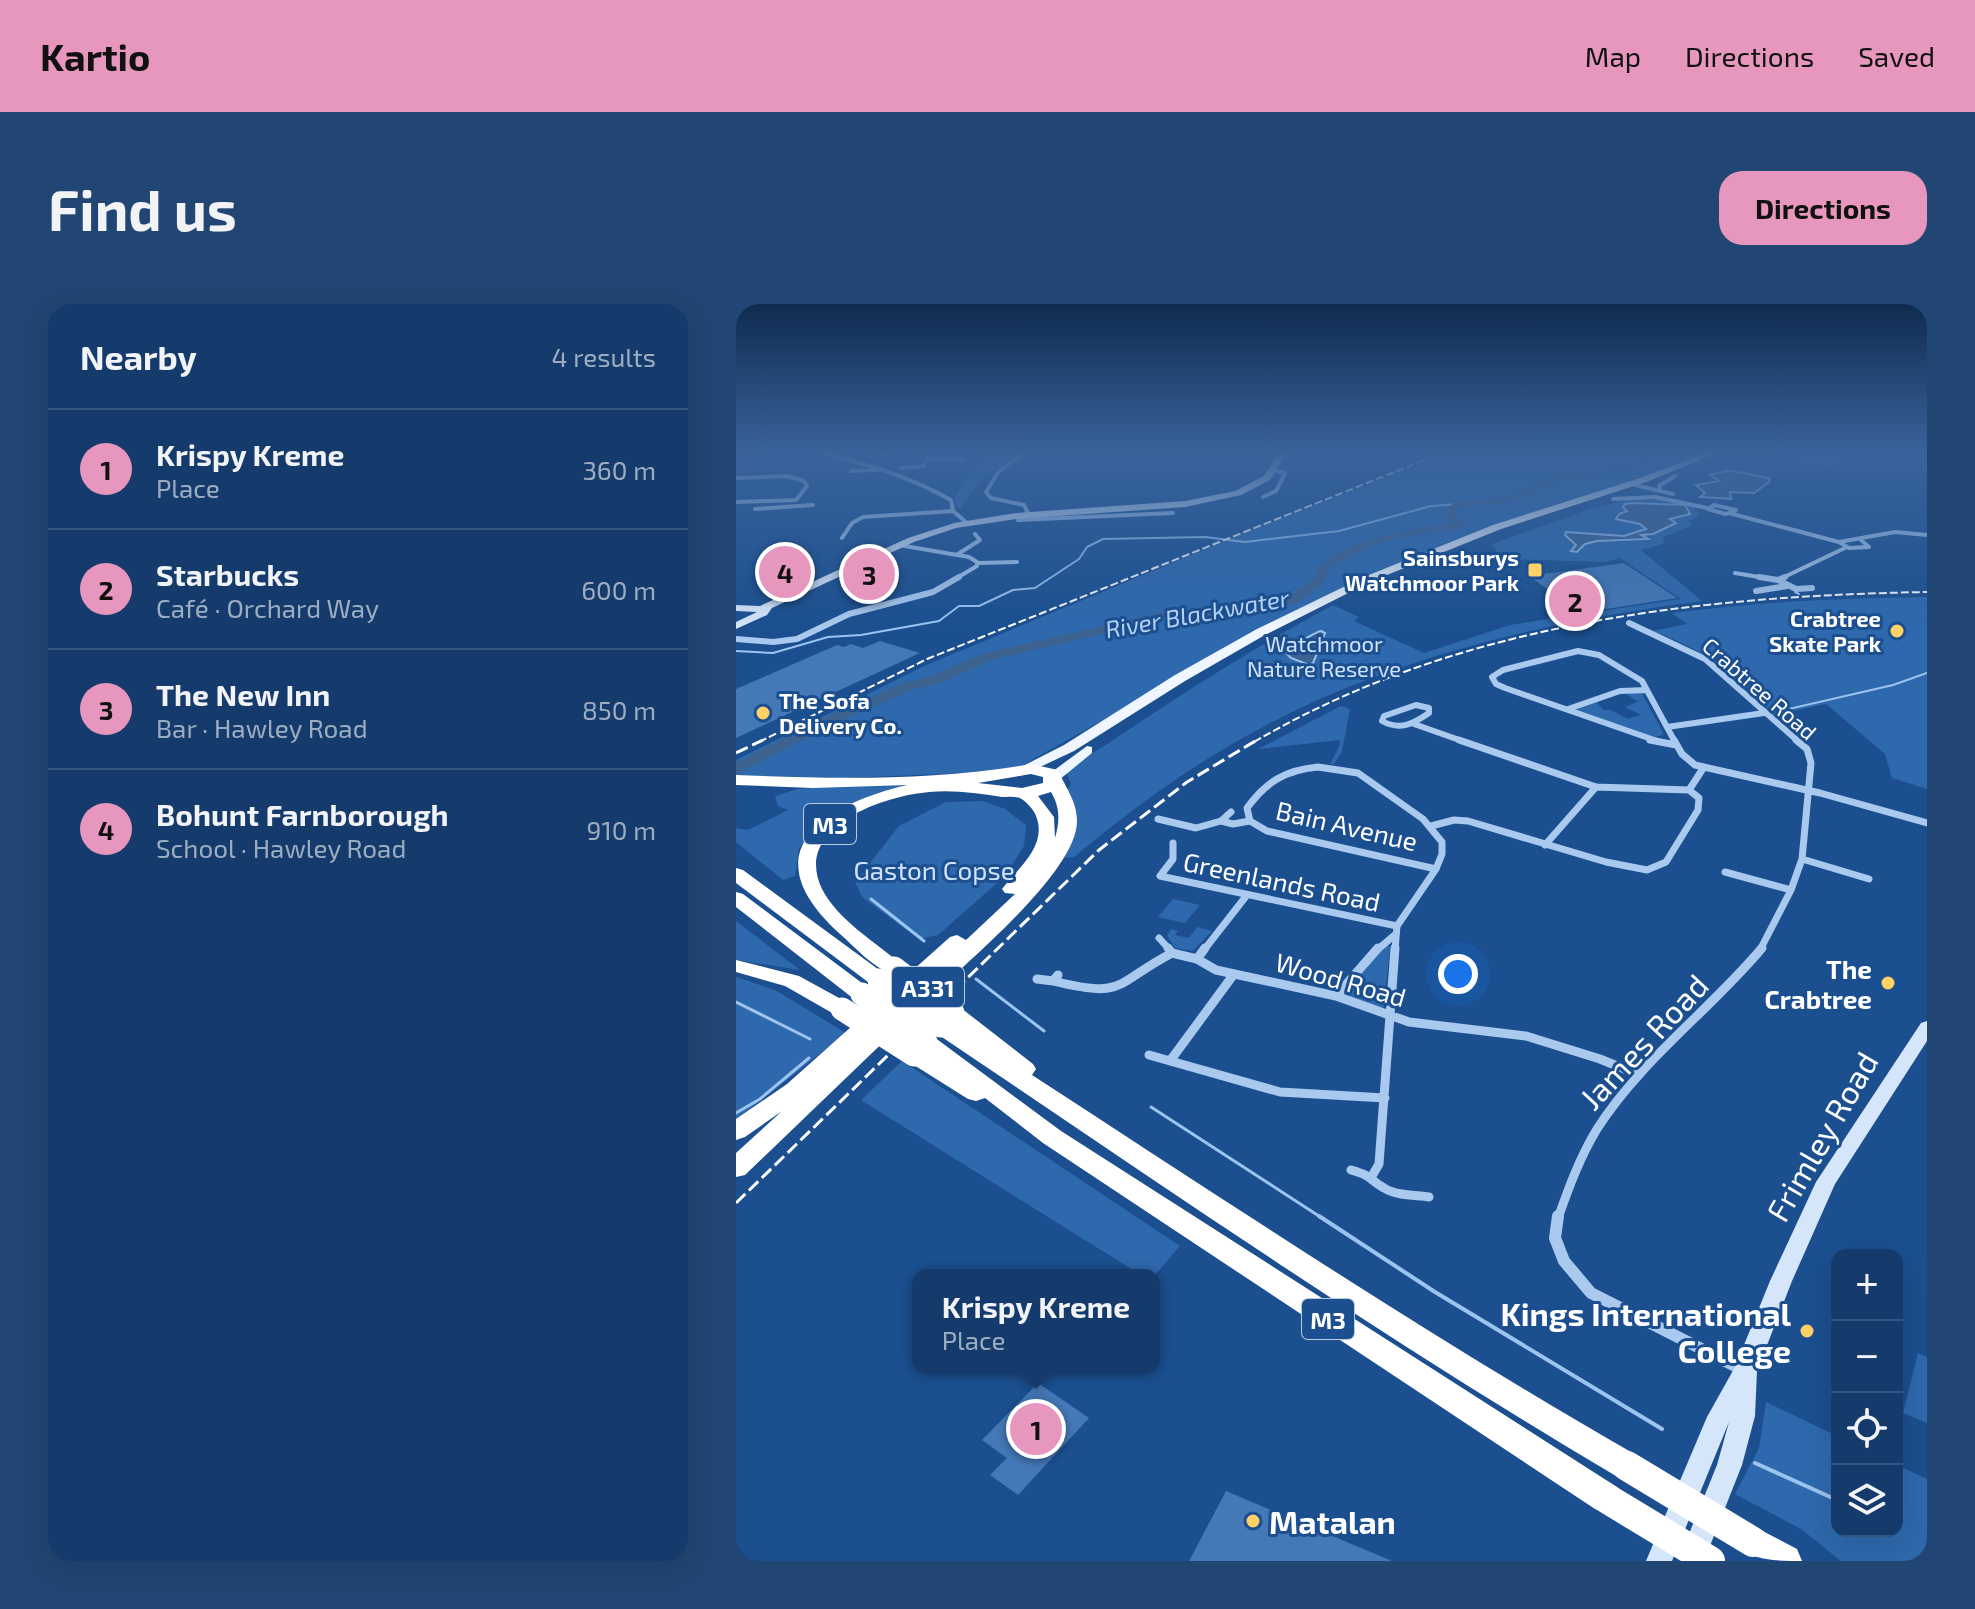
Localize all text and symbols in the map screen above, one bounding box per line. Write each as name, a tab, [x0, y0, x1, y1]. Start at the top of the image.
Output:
text: Kartio	[40, 33, 150, 79]
text: Map	[1585, 39, 1641, 73]
text: Directions	[1685, 39, 1814, 73]
text: Saved	[1858, 39, 1935, 73]
button: Directions	[1719, 171, 1927, 245]
text: Find us	[48, 175, 237, 242]
text: Nearby	[80, 336, 197, 377]
text: 4 results	[551, 341, 656, 372]
text: Krispy Kreme	[156, 436, 344, 472]
text: 1	[100, 454, 112, 485]
text: 360 m	[582, 454, 656, 485]
text: Place	[156, 472, 220, 503]
pin: 4	[759, 542, 811, 602]
pin: 3	[843, 544, 895, 604]
place label: Sainsburys Watchmoor Park	[1345, 544, 1520, 595]
text: Starbucks	[156, 556, 299, 592]
marker: Sainsburys Watchmoor Park	[1526, 561, 1544, 579]
pin: 2	[1549, 571, 1601, 631]
text: 2	[98, 574, 114, 605]
text: 600 m	[581, 574, 656, 605]
water label: River Blackwater	[1103, 582, 1292, 643]
text: Café · Orchard Way	[156, 592, 379, 623]
place label: Crabtree Skate Park	[1769, 605, 1882, 656]
marker: Crabtree Skate Park	[1888, 622, 1906, 640]
park label: Watchmoor Nature Reserve	[1247, 630, 1401, 681]
street label: Crabtree Road	[1698, 632, 1822, 744]
text: The New Inn	[156, 676, 330, 712]
place label: The Sofa Delivery Co.	[779, 687, 902, 739]
text: 3	[99, 694, 113, 725]
text: 850 m	[582, 694, 656, 725]
marker: The Sofa Delivery Co.	[754, 704, 772, 722]
text: Bar · Hawley Road	[156, 712, 368, 743]
street label: Bain Avenue	[1273, 794, 1421, 856]
text: Bohunt Farnborough	[156, 796, 449, 832]
road number: M3	[804, 804, 856, 844]
text: 4	[98, 814, 114, 845]
text: 910 m	[587, 814, 656, 845]
text: School · Hawley Road	[156, 832, 406, 863]
street label: Greenlands Road	[1181, 845, 1383, 917]
park label: Gaston Copse	[853, 854, 1015, 885]
street label: Wood Road	[1272, 946, 1410, 1012]
place label: The Crabtree	[1765, 953, 1872, 1014]
your location	[1438, 954, 1478, 994]
street label: James Road	[1571, 966, 1715, 1116]
road number: A331	[892, 967, 964, 1007]
marker: The Crabtree	[1879, 974, 1897, 992]
street label: Frimley Road	[1757, 1045, 1885, 1227]
map controls	[1831, 1249, 1903, 1537]
button: +	[1831, 1249, 1903, 1321]
popup	[912, 1269, 1160, 1373]
text: Krispy Kreme	[942, 1288, 1130, 1324]
place label: Kings International College	[1500, 1294, 1792, 1369]
road number: M3	[1302, 1299, 1354, 1339]
button: −	[1831, 1321, 1903, 1393]
marker: Kings International College	[1798, 1322, 1816, 1340]
text: Place	[942, 1324, 1006, 1355]
button: locate	[1831, 1393, 1903, 1465]
pin: 1	[1010, 1399, 1062, 1459]
button: layers	[1831, 1465, 1903, 1537]
place label: Matalan	[1269, 1502, 1396, 1540]
marker: Matalan	[1244, 1512, 1262, 1530]

